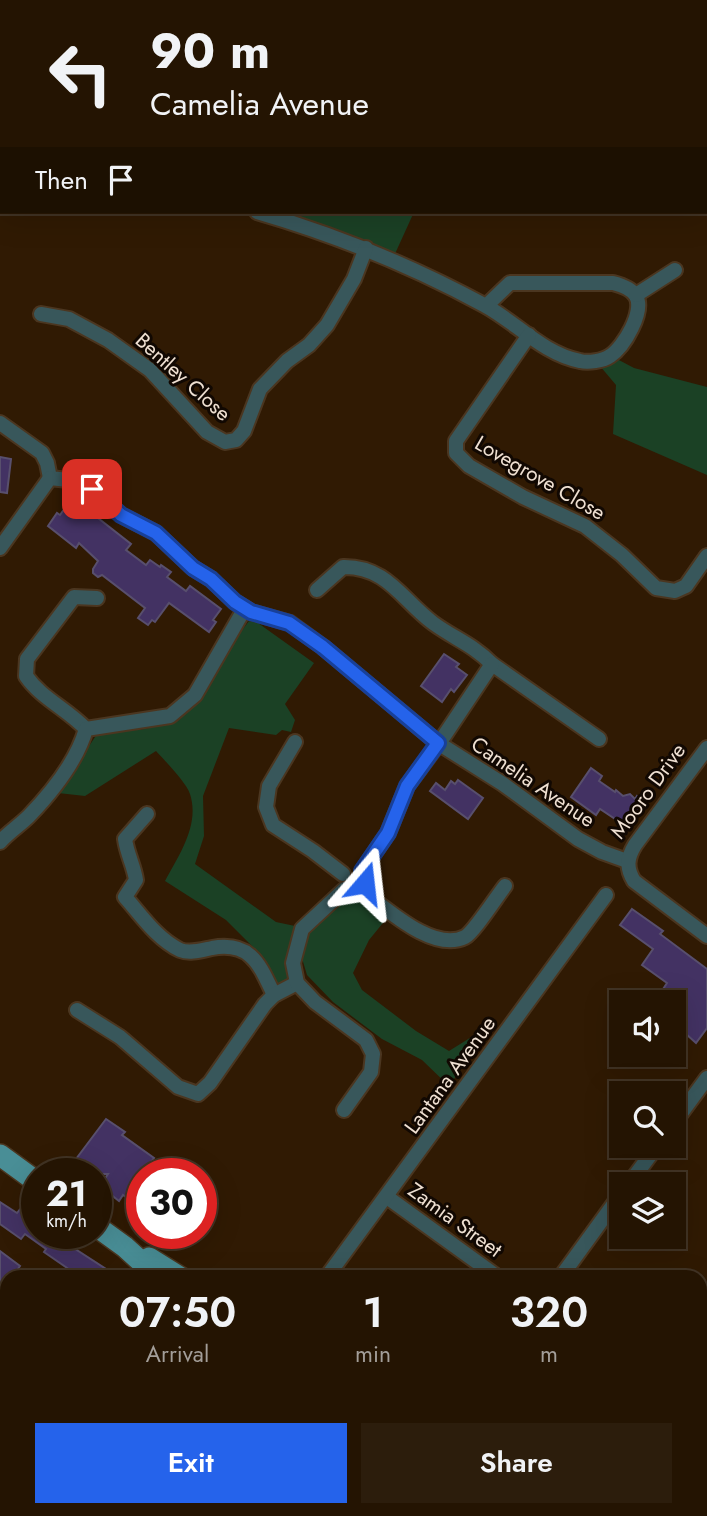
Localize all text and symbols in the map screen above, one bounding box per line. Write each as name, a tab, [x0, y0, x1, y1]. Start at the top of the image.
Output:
text: 90 m	[150, 16, 270, 86]
icon: left	[35, 28, 126, 119]
text: Camelia Avenue	[150, 81, 369, 127]
text: Then	[35, 161, 88, 199]
icon: arrive	[102, 161, 140, 199]
street label: Bentley Close	[129, 326, 238, 428]
street label: Lovegrove Close	[469, 428, 611, 528]
pin	[62, 459, 122, 519]
icon: arrive	[73, 470, 111, 508]
street label: Camelia Avenue	[465, 729, 601, 835]
street label: Mooro Drive	[603, 737, 693, 845]
position arrow	[328, 846, 402, 920]
map controls	[609, 990, 686, 1249]
button: sound	[609, 990, 686, 1067]
street label: Lantana Avenue	[397, 1010, 503, 1140]
button: search	[609, 1081, 686, 1158]
speed limit sign: 30	[126, 1158, 217, 1249]
text: 21	[46, 1169, 87, 1219]
button: layers	[609, 1172, 686, 1249]
street label: Zamia Street	[402, 1176, 508, 1264]
text: km/h	[46, 1208, 87, 1234]
text: 07:50	[119, 1282, 236, 1343]
text: 1	[363, 1282, 383, 1343]
text: 320	[510, 1282, 588, 1343]
text: Arrival	[146, 1337, 209, 1371]
text: min	[355, 1337, 391, 1371]
text: m	[540, 1337, 558, 1371]
button: Exit	[35, 1423, 347, 1503]
button: Share	[361, 1423, 672, 1503]

